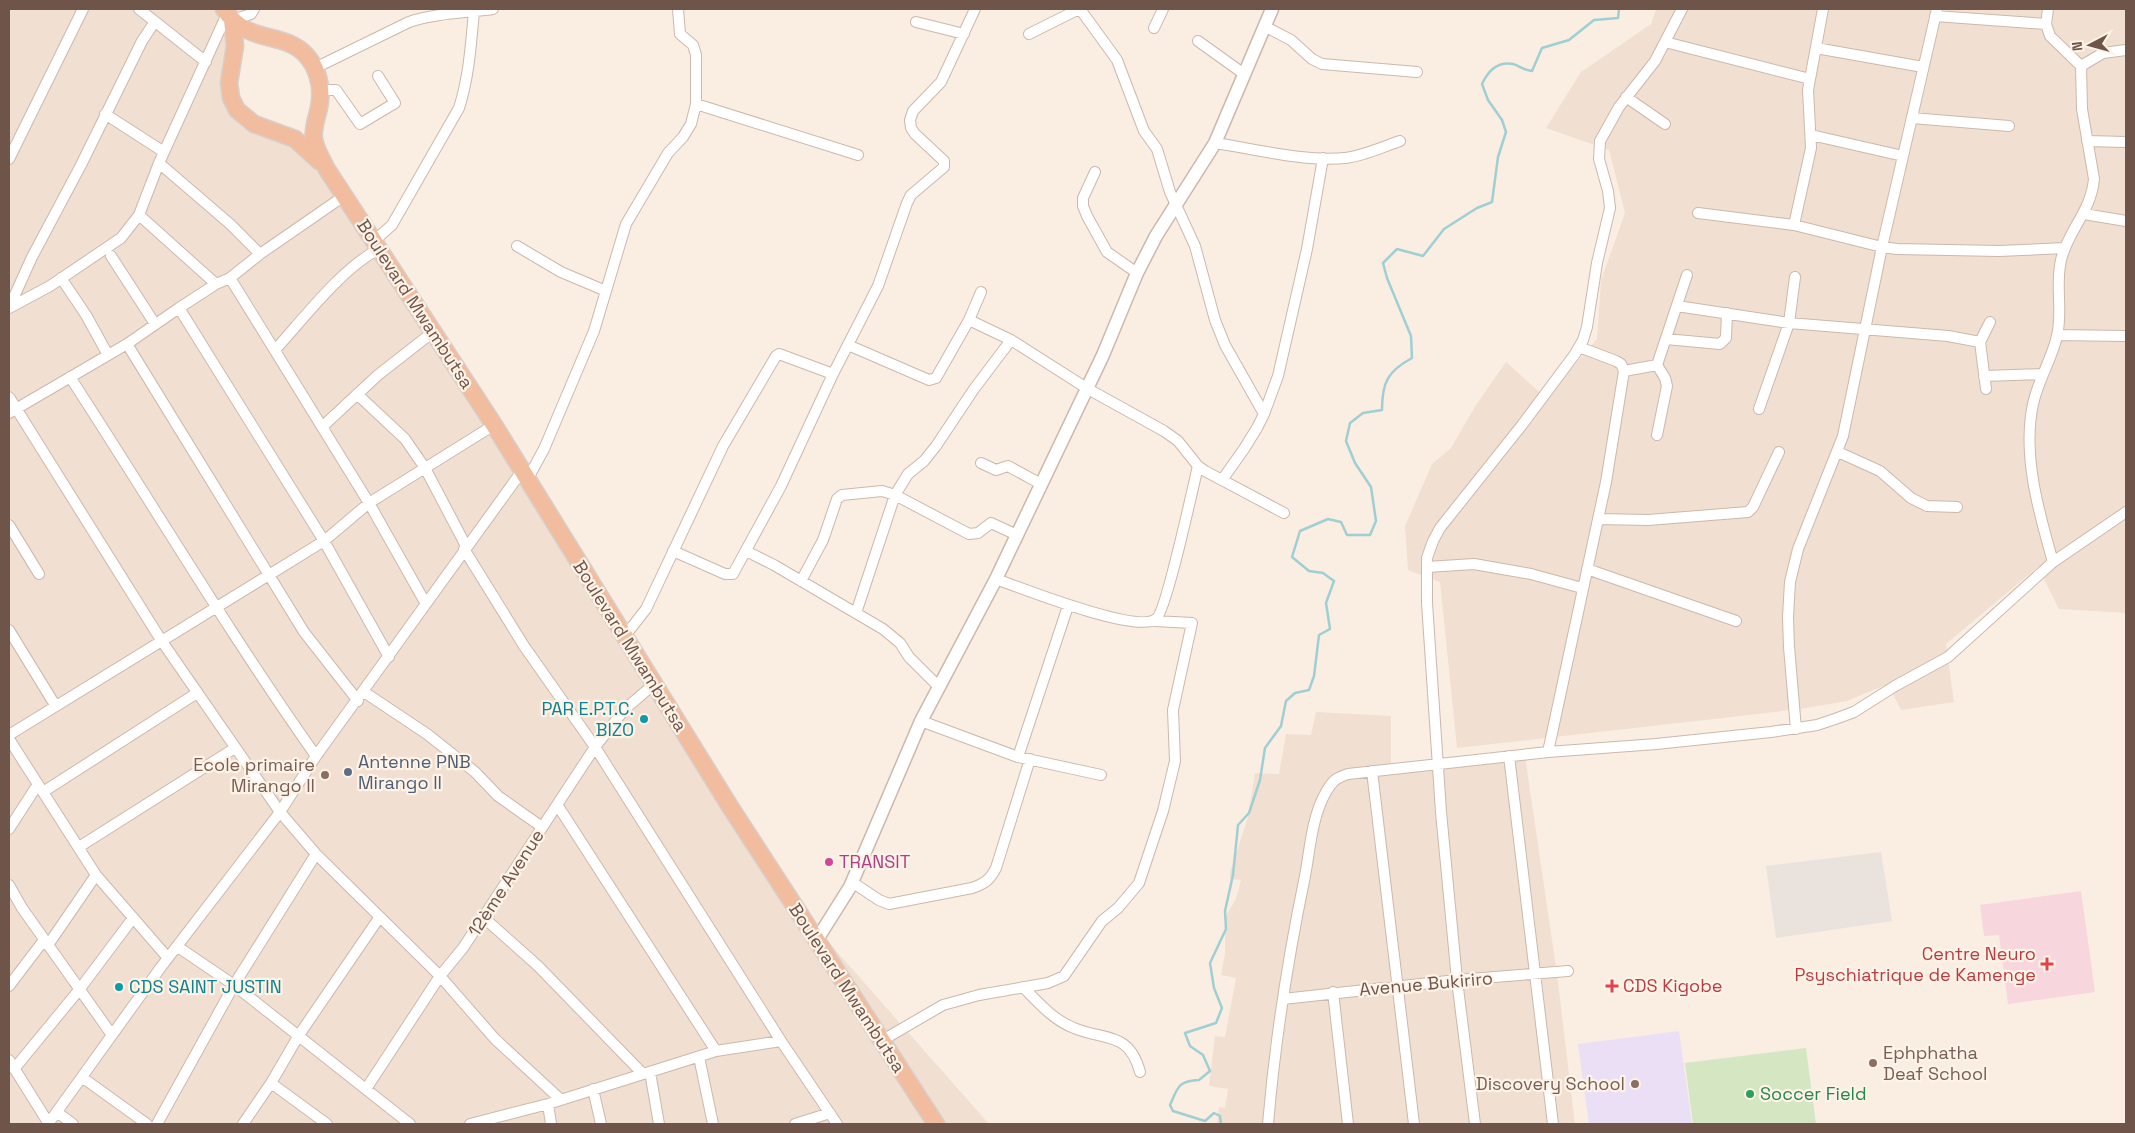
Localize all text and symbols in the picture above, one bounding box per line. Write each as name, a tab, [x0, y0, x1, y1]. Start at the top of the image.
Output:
north arrow	[2065, 20, 2115, 70]
text: N	[2068, 41, 2087, 52]
street label: Boulevard Mwambutsa	[352, 215, 479, 393]
street label: Boulevard Mwambutsa	[568, 556, 693, 736]
place label: PAR E.P.T.C. BIZO	[541, 697, 634, 741]
marker: PAR E.P.T.C. BIZO	[638, 713, 650, 725]
place label: Antenne PNB Mirango II	[358, 750, 471, 794]
place label: Ecole primaire Mirango II	[193, 753, 315, 797]
marker: Antenne PNB Mirango II	[342, 766, 354, 778]
marker: Ecole primaire Mirango II	[319, 769, 331, 781]
street label: 12ème Avenue	[462, 825, 549, 941]
place label: TRANSIT	[839, 850, 911, 873]
marker: TRANSIT	[823, 856, 835, 868]
street label: Boulevard Mwambutsa	[784, 899, 911, 1077]
place label: Centre Neuro Psyschiatrique de Kamenge	[1795, 942, 2036, 986]
marker: Centre Neuro Psyschiatrique de Kamenge	[2040, 957, 2054, 971]
street label: Avenue Bukiriro	[1358, 966, 1494, 1001]
place label: CDS Kigobe	[1623, 974, 1722, 997]
place label: CDS SAINT JUSTIN	[129, 975, 282, 998]
marker: CDS Kigobe	[1605, 979, 1619, 993]
marker: CDS SAINT JUSTIN	[113, 981, 125, 993]
place label: Ephphatha Deaf School	[1883, 1041, 1987, 1085]
marker: Ephphatha Deaf School	[1867, 1057, 1879, 1069]
place label: Discovery School	[1476, 1072, 1625, 1095]
marker: Discovery School	[1629, 1078, 1641, 1090]
place label: Soccer Field	[1760, 1082, 1867, 1105]
marker: Soccer Field	[1744, 1088, 1756, 1100]

